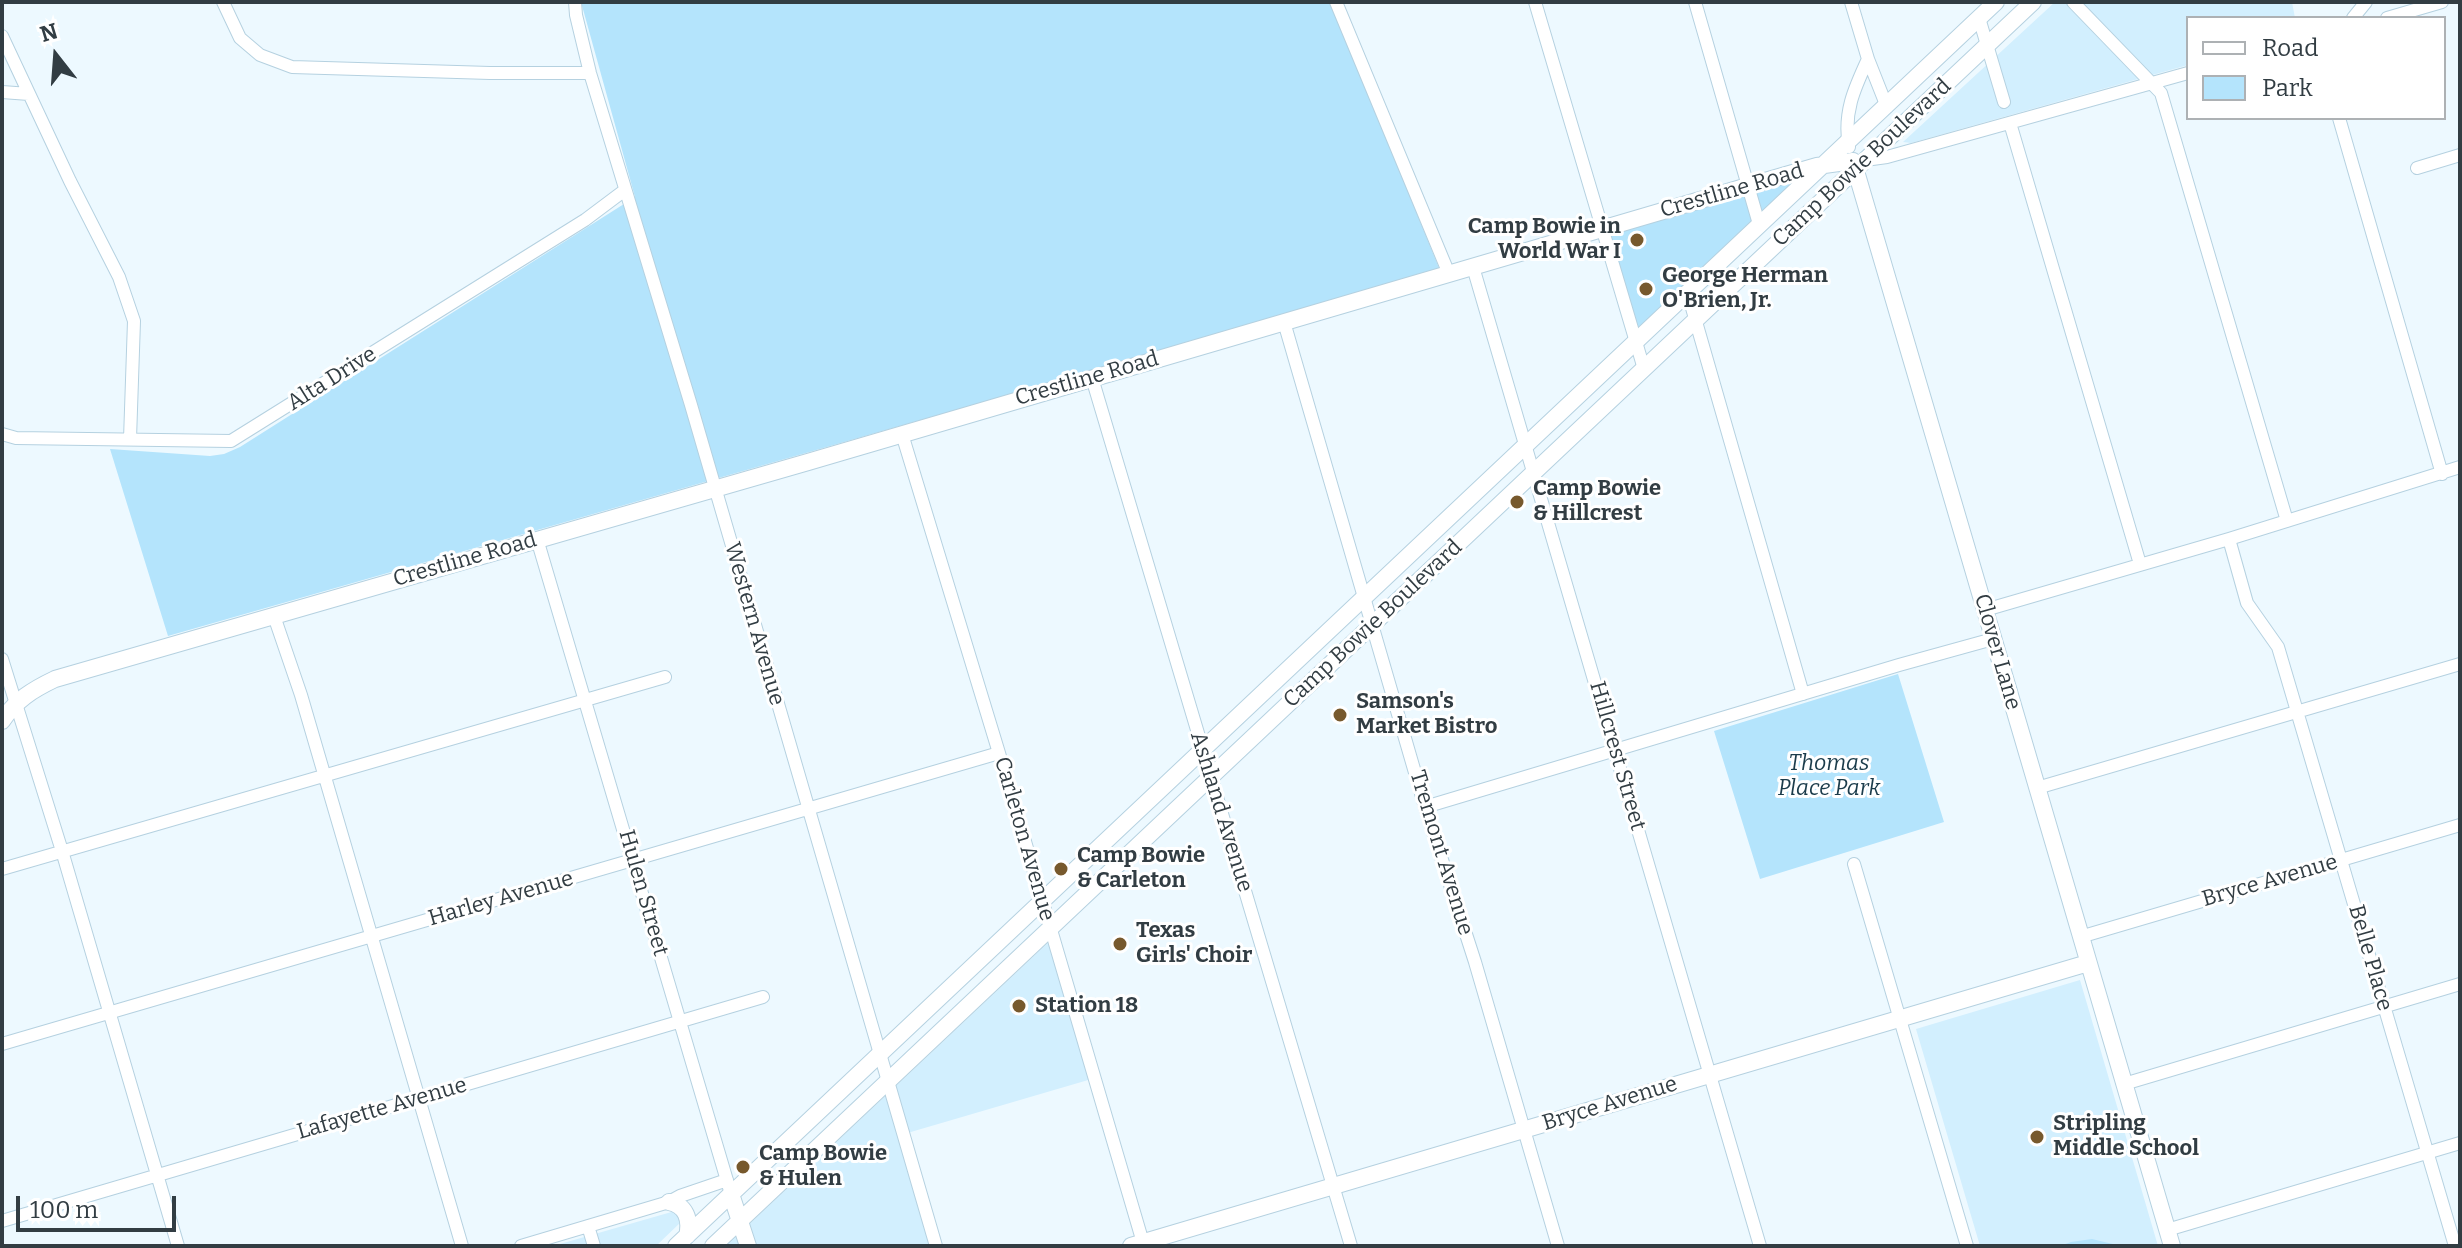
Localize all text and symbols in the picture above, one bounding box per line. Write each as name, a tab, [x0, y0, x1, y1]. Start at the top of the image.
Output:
north arrow	[16, 16, 96, 96]
legend	[2186, 16, 2446, 120]
text: N	[37, 17, 61, 48]
text: Road	[2262, 34, 2318, 62]
street label: Camp Bowie Boulevard	[1767, 73, 1957, 253]
text: Park	[2262, 74, 2313, 102]
street label: Crestline Road	[1657, 158, 1807, 224]
place label: Camp Bowie in World War I	[1468, 214, 1621, 266]
marker: Camp Bowie in World War I	[1628, 231, 1646, 249]
place label: George Herman O'Brien, Jr.	[1662, 263, 1828, 314]
marker: George Herman O'Brien, Jr.	[1637, 280, 1655, 298]
street label: Alta Drive	[283, 341, 381, 417]
street label: Crestline Road	[1012, 346, 1162, 412]
place label: Camp Bowie & Hillcrest	[1533, 476, 1661, 528]
marker: Camp Bowie & Hillcrest	[1508, 493, 1526, 511]
street label: Crestline Road	[390, 527, 540, 593]
street label: Camp Bowie Boulevard	[1278, 534, 1468, 714]
street label: Western Avenue	[718, 539, 790, 709]
street label: Clover Lane	[1968, 591, 2026, 713]
street label: Hillcrest Street	[1583, 678, 1651, 834]
place label: Samson's Market Bistro	[1356, 689, 1497, 740]
marker: Samson's Market Bistro	[1331, 706, 1349, 724]
street label: Ashland Avenue	[1184, 729, 1258, 895]
park label: Thomas Place Park	[1778, 751, 1880, 802]
street label: Carleton Avenue	[988, 754, 1060, 924]
street label: Tremont Avenue	[1403, 767, 1479, 939]
street label: Hulen Street	[612, 827, 674, 959]
place label: Camp Bowie & Carleton	[1077, 843, 1205, 894]
street label: Bryce Avenue	[2199, 849, 2341, 913]
marker: Camp Bowie & Carleton	[1052, 860, 1070, 878]
street label: Harley Avenue	[425, 866, 577, 932]
street label: Belle Place	[2342, 902, 2398, 1014]
place label: Texas Girls' Choir	[1136, 918, 1252, 970]
marker: Texas Girls' Choir	[1111, 935, 1129, 953]
place label: Station 18	[1035, 993, 1138, 1019]
marker: Station 18	[1010, 997, 1028, 1015]
street label: Bryce Avenue	[1539, 1071, 1681, 1137]
street label: Lafayette Avenue	[294, 1072, 470, 1146]
place label: Stripling Middle School	[2053, 1111, 2199, 1162]
marker: Stripling Middle School	[2028, 1128, 2046, 1146]
place label: Camp Bowie & Hulen	[759, 1141, 887, 1192]
marker: Camp Bowie & Hulen	[734, 1158, 752, 1176]
scale bar	[20, 1180, 180, 1230]
text: 100 m	[30, 1196, 98, 1224]

